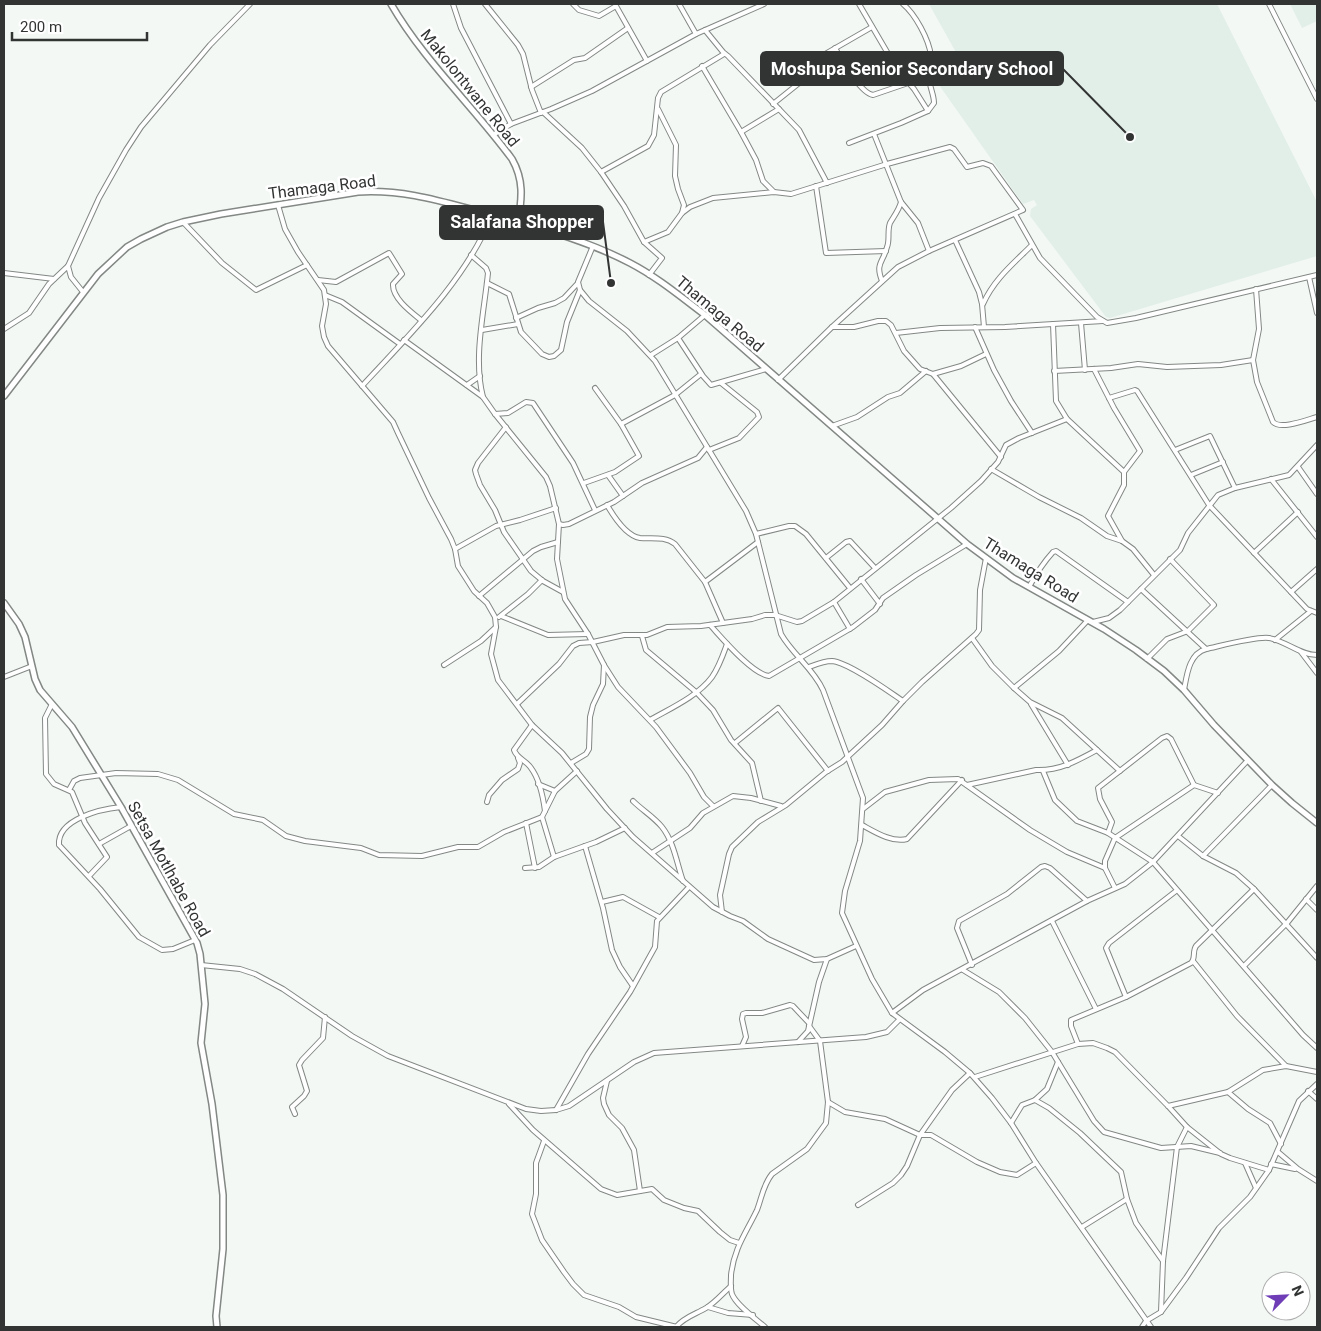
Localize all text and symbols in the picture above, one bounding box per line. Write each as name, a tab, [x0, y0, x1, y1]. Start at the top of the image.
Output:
scale bar	[12, 10, 148, 42]
text: 200 m	[20, 18, 62, 36]
street label: Makolontwane Road	[417, 25, 523, 151]
callout: Moshupa Senior Secondary School	[761, 52, 1063, 85]
text: Moshupa Senior Secondary School	[771, 58, 1053, 79]
street label: Thamaga Road	[267, 171, 377, 203]
callout: Salafana Shopper	[440, 206, 603, 239]
text: Salafana Shopper	[450, 211, 594, 232]
street label: Thamaga Road	[672, 272, 768, 356]
street label: Thamaga Road	[980, 533, 1082, 607]
street label: Setsa Motlhabe Road	[124, 798, 214, 940]
north arrow	[1261, 1271, 1311, 1321]
text: N	[1289, 1283, 1307, 1298]

